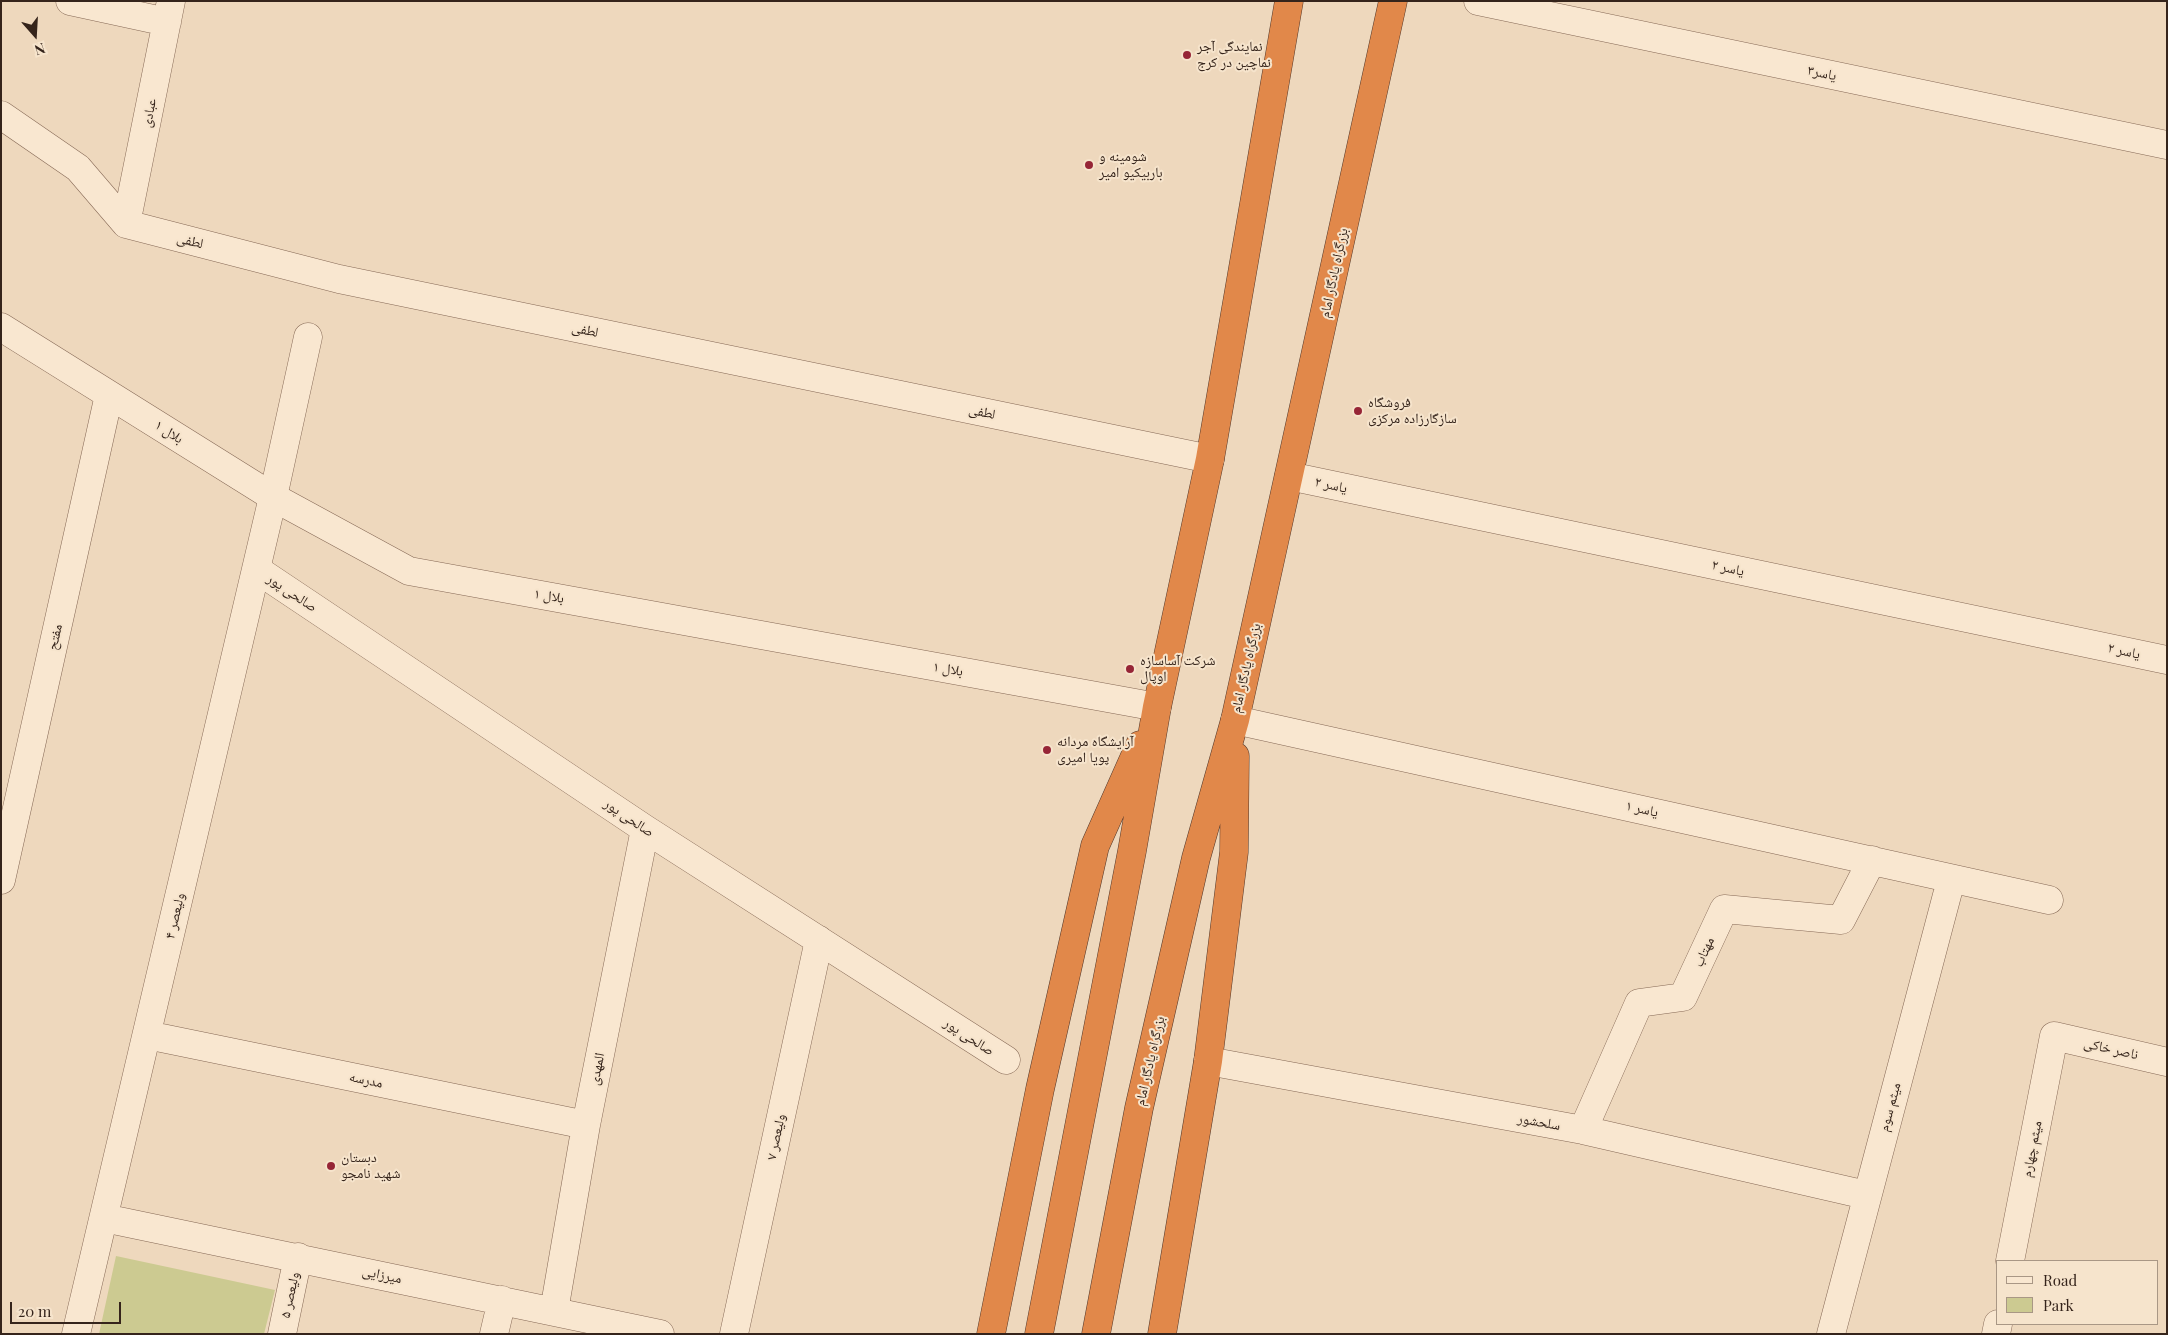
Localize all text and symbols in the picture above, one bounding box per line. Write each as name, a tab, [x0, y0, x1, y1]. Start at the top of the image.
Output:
north arrow	[10, 10, 60, 60]
text: N	[32, 39, 48, 60]
place label: نمایندگی آجر نماچین در کرج	[1197, 39, 1271, 72]
marker: نمایندگی آجر نماچین در کرج	[1181, 49, 1193, 61]
street label: یاسر۳	[1806, 62, 1838, 84]
street label: عبادی	[138, 97, 160, 129]
place label: شومینه و باربیکیو امیر	[1099, 149, 1163, 182]
marker: شومینه و باربیکیو امیر	[1083, 159, 1095, 171]
street label: بزرگراه یادگار امام	[1316, 227, 1352, 319]
street label: لطفی	[175, 230, 205, 252]
street label: لطفی	[570, 319, 600, 341]
place label: فروشگاه سازگارزاده مرکزی	[1368, 395, 1457, 428]
street label: لطفی	[967, 401, 997, 423]
marker: فروشگاه سازگارزاده مرکزی	[1352, 405, 1364, 417]
street label: بلال ۱	[152, 417, 186, 447]
street label: یاسر ۲	[1313, 473, 1349, 497]
street label: یاسر ۲	[1710, 556, 1746, 580]
street label: صالحی پور	[264, 570, 320, 616]
street label: بلال ۱	[533, 585, 565, 607]
street label: مفتح	[44, 622, 66, 652]
street label: بزرگراه یادگار امام	[1228, 622, 1264, 714]
street label: یاسر ۲	[2106, 639, 2142, 663]
place label: شرکت آساسازه اوپال	[1140, 653, 1216, 686]
street label: بلال ۱	[932, 658, 964, 680]
marker: شرکت آساسازه اوپال	[1124, 663, 1136, 675]
place label: آرایشگاه مردانه پویا امیری	[1057, 734, 1134, 766]
marker: آرایشگاه مردانه پویا امیری	[1041, 744, 1053, 756]
street label: صالحی پور	[601, 795, 657, 841]
street label: یاسر ۱	[1624, 797, 1660, 821]
street label: ولیعصر ۴	[162, 891, 188, 941]
street label: مهتاب	[1690, 934, 1718, 970]
street label: صالحی پور	[941, 1015, 997, 1059]
street label: بزرگراه یادگار امام	[1132, 1015, 1168, 1107]
street label: ناصر خاکی	[2082, 1035, 2140, 1063]
street label: المهدی	[586, 1051, 608, 1087]
street label: مدرسه	[348, 1068, 384, 1092]
street label: میثم سوم	[1875, 1081, 1905, 1133]
street label: سلحشور	[1516, 1110, 1562, 1134]
street label: ولیعصر ۷	[763, 1112, 789, 1162]
street label: میثم چهارم	[2018, 1119, 2046, 1179]
place label: دبستان شهید نامجو	[341, 1150, 400, 1182]
marker: دبستان شهید نامجو	[325, 1160, 337, 1172]
legend	[1996, 1260, 2158, 1325]
street label: میرزایی	[361, 1263, 403, 1287]
street label: ولیعصر ۵	[277, 1270, 303, 1320]
text: Road	[2043, 1270, 2077, 1290]
scale bar	[12, 1292, 124, 1324]
text: Park	[2043, 1295, 2074, 1315]
text: 20 m	[18, 1301, 51, 1321]

